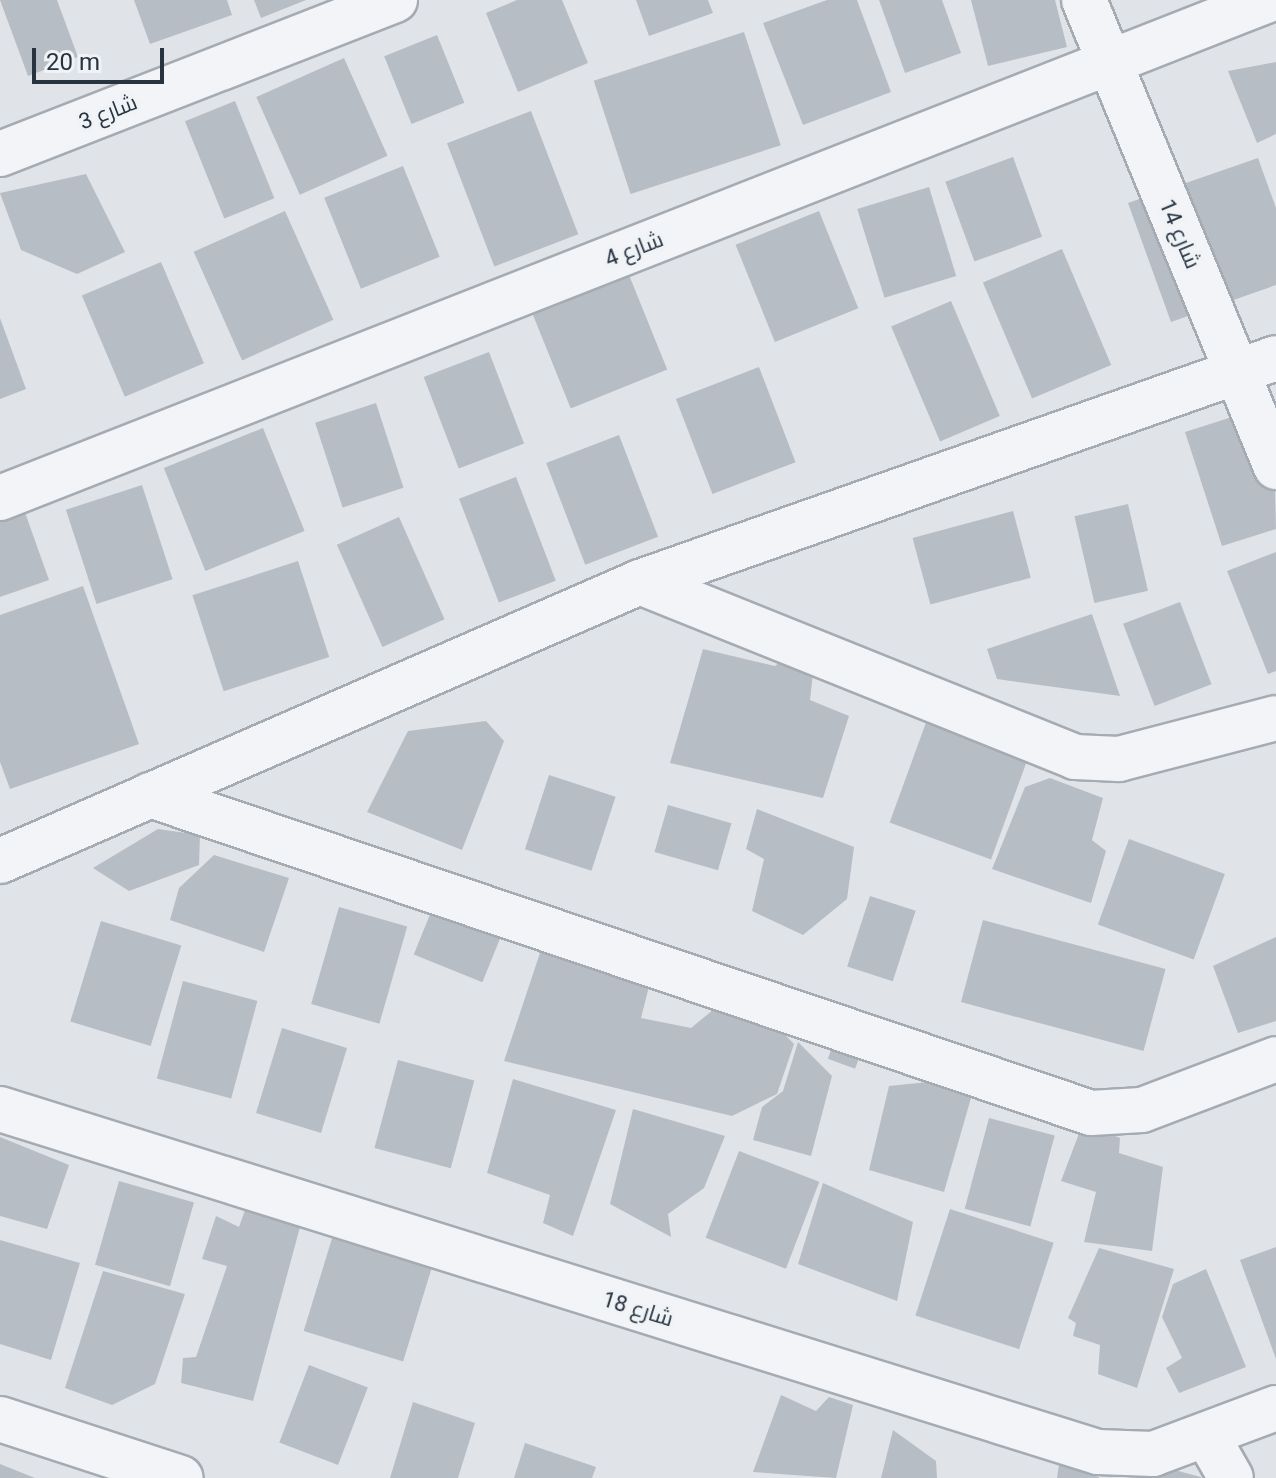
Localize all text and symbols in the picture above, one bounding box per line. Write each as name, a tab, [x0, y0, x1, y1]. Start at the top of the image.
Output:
scale bar	[36, 32, 168, 82]
text: 20 m	[46, 48, 100, 76]
street label: شارع 3	[75, 89, 141, 135]
street label: شارع 14	[1154, 195, 1206, 273]
street label: شارع 4	[601, 226, 667, 272]
street label: شارع 18	[599, 1286, 677, 1332]

